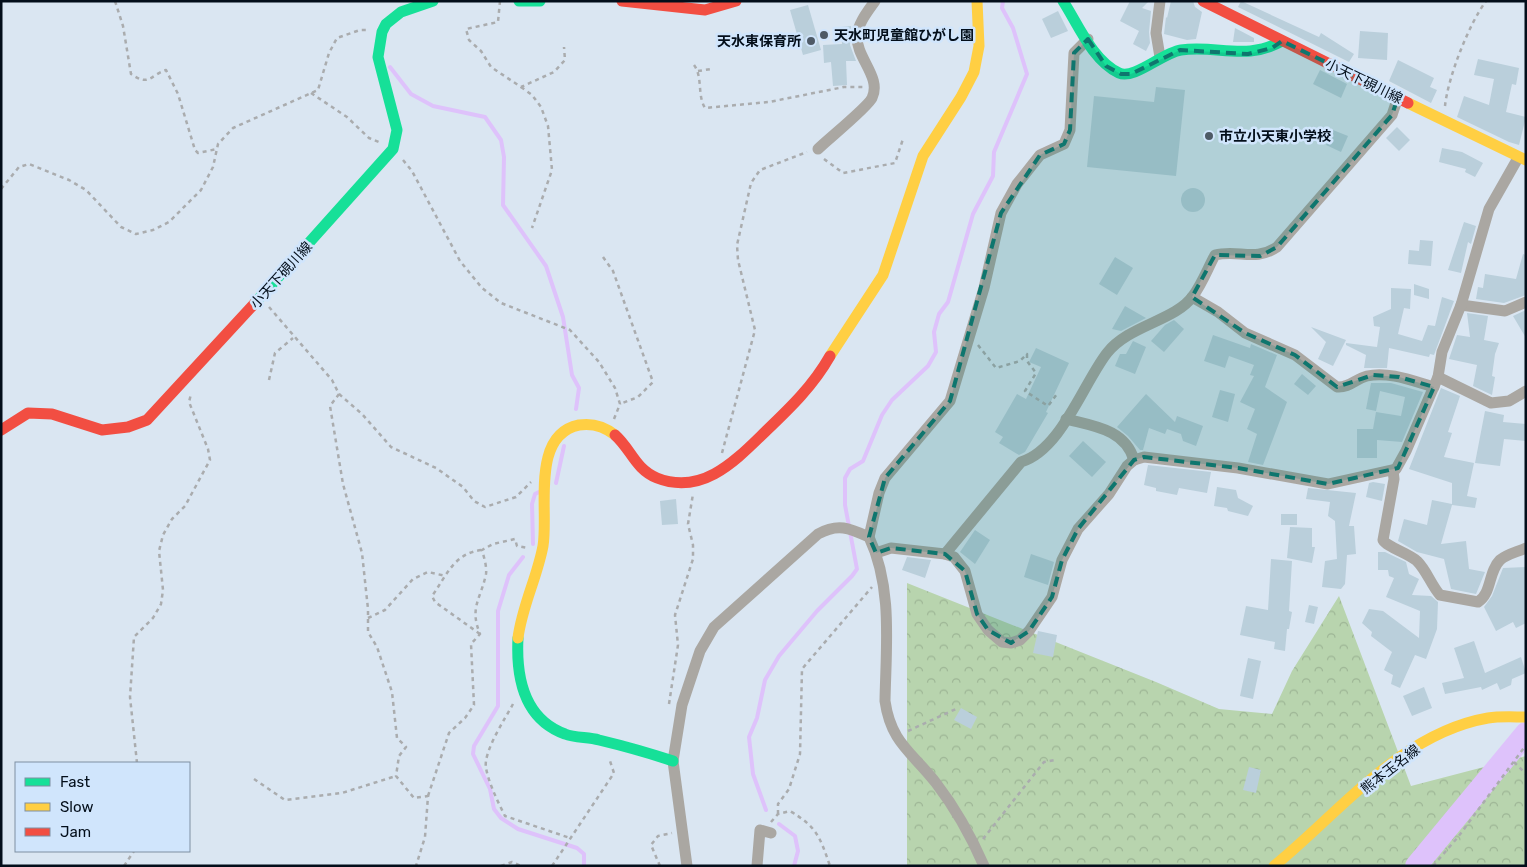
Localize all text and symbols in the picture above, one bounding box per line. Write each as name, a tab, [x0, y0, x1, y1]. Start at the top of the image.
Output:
place label: 天水町児童館ひがし園	[834, 27, 974, 44]
marker: 天水町児童館ひがし園	[818, 29, 830, 41]
place label: 天水東保育所	[717, 33, 801, 50]
marker: 天水東保育所	[805, 35, 817, 47]
street label: 小天下硯川線	[1322, 55, 1405, 108]
place label: 市立小天東小学校	[1219, 128, 1331, 145]
marker: 市立小天東小学校	[1203, 130, 1215, 142]
street label: 小天下硯川線	[247, 238, 316, 312]
street label: 熊本玉名線	[1357, 741, 1423, 798]
legend	[15, 762, 190, 852]
text: Fast	[60, 773, 90, 791]
text: Slow	[60, 798, 93, 816]
text: Jam	[60, 823, 91, 841]

